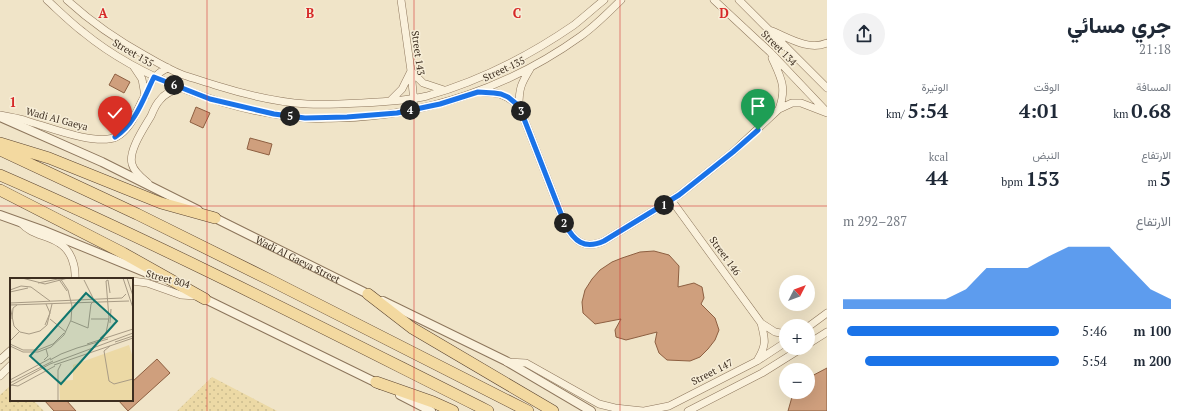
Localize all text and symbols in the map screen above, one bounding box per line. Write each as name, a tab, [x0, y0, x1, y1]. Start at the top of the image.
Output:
text: A	[98, 4, 108, 22]
text: B	[306, 4, 314, 22]
text: C	[513, 4, 521, 22]
text: D	[719, 4, 729, 22]
text: جري مسائي	[1067, 10, 1171, 39]
button: share	[843, 13, 885, 55]
street label: Street 134	[758, 27, 800, 69]
street label: Street 143	[408, 30, 428, 76]
street label: Street 135	[110, 36, 156, 70]
text: 21:18	[1139, 40, 1171, 58]
street label: Street 135	[481, 54, 527, 84]
pin: 6	[164, 75, 184, 95]
text: 6	[171, 78, 177, 92]
text: الوتيرة	[921, 80, 948, 94]
text: الوقت	[1034, 80, 1060, 94]
text: المسافة	[1136, 80, 1171, 94]
pin	[741, 89, 775, 130]
text: 1	[9, 93, 17, 111]
icon: arrive	[747, 95, 769, 117]
pin	[98, 96, 132, 137]
text: 5:54	[908, 97, 948, 124]
text: 4:01	[1019, 97, 1060, 124]
text: 0.68	[1131, 97, 1171, 124]
pin: 4	[400, 100, 420, 120]
pin: 3	[511, 101, 531, 121]
icon: check	[104, 102, 126, 124]
text: 4	[407, 103, 413, 117]
street label: Wadi Al Gaeya	[25, 104, 89, 134]
text: 3	[518, 104, 524, 118]
pin: 5	[280, 106, 300, 126]
text: /km	[886, 107, 908, 121]
text: km	[1113, 107, 1131, 121]
text: 5	[287, 109, 293, 123]
text: النبض	[1032, 148, 1060, 162]
text: الارتفاع	[1141, 148, 1171, 162]
text: kcal	[929, 150, 948, 164]
text: 44	[926, 164, 948, 191]
text: 153	[1026, 165, 1060, 192]
text: 5	[1160, 165, 1171, 192]
text: bpm	[1001, 175, 1026, 189]
text: m	[1148, 175, 1160, 189]
pin: 1	[654, 195, 674, 215]
text: 1	[661, 198, 667, 212]
text: 287–292 m	[843, 212, 907, 230]
text: الارتفاع	[1136, 212, 1171, 230]
pin: 2	[554, 213, 574, 233]
text: 2	[561, 216, 567, 230]
street label: Wadi Al Gaeya Street	[253, 233, 343, 286]
street label: Street 146	[706, 234, 744, 279]
street label: Street 804	[145, 267, 192, 291]
north arrow	[779, 275, 815, 311]
map controls	[779, 275, 815, 399]
inset map	[10, 278, 133, 401]
button: +	[779, 319, 815, 355]
text: 5:46	[1082, 322, 1107, 340]
text: 100 m	[1133, 322, 1171, 340]
text: 5:54	[1082, 352, 1107, 370]
text: 200 m	[1133, 352, 1171, 370]
street label: Street 147	[689, 356, 735, 388]
button: −	[779, 363, 815, 399]

